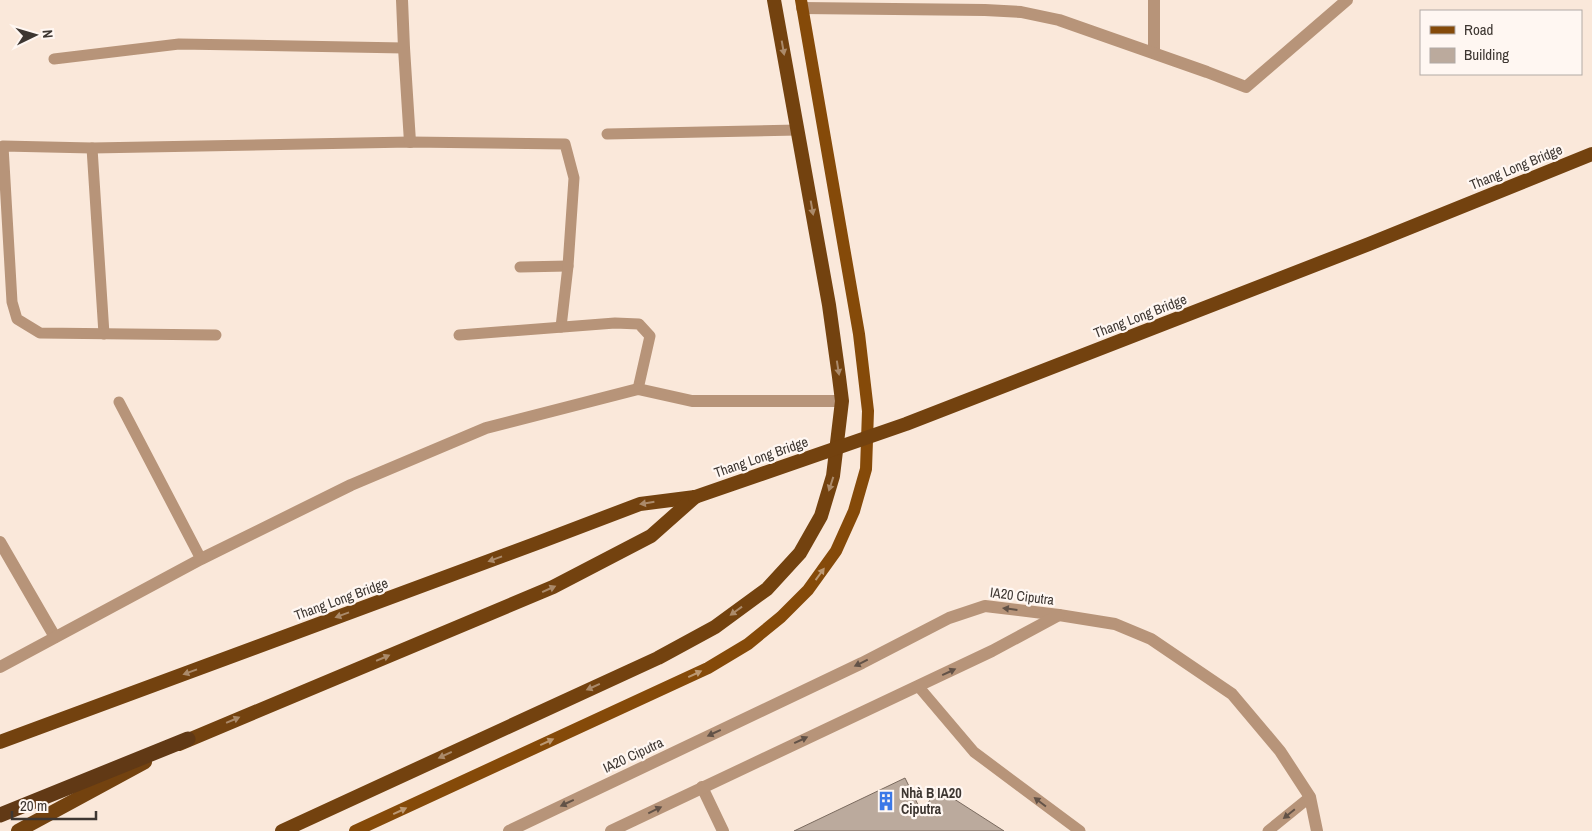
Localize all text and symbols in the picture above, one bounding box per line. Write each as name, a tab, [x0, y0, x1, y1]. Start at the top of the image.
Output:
north arrow	[10, 10, 60, 60]
legend	[1420, 10, 1582, 75]
text: Road	[1464, 19, 1493, 40]
text: N	[39, 29, 57, 39]
one-way arrow	[780, 40, 788, 56]
text: Building	[1464, 44, 1509, 65]
street label: Thang Long Bridge	[1467, 140, 1565, 194]
one-way arrow	[808, 200, 816, 216]
street label: Thang Long Bridge	[1091, 290, 1189, 342]
one-way arrow	[834, 361, 842, 377]
street label: Thang Long Bridge	[712, 432, 810, 482]
one-way arrow	[826, 477, 834, 492]
one-way arrow	[639, 499, 655, 507]
one-way arrow	[487, 555, 502, 563]
one-way arrow	[815, 567, 825, 580]
street label: Thang Long Bridge	[292, 574, 390, 624]
street label: IA20 Ciputra	[989, 583, 1056, 609]
one-way arrow	[542, 584, 556, 592]
one-way arrow	[1002, 605, 1018, 613]
one-way arrow	[729, 606, 743, 616]
one-way arrow	[335, 612, 350, 619]
one-way arrow	[376, 654, 391, 662]
one-way arrow	[853, 659, 868, 667]
one-way arrow	[942, 667, 956, 675]
one-way arrow	[182, 668, 197, 676]
one-way arrow	[687, 670, 702, 678]
one-way arrow	[586, 684, 600, 692]
one-way arrow	[226, 716, 240, 724]
one-way arrow	[707, 729, 721, 737]
street label: IA20 Ciputra	[600, 733, 667, 777]
one-way arrow	[794, 736, 808, 744]
one-way arrow	[540, 738, 554, 746]
one-way arrow	[438, 751, 452, 759]
place label: Nhà B IA20 Ciputra	[901, 784, 962, 818]
scale bar	[12, 788, 96, 820]
building icon: Nhà B IA20 Ciputra	[875, 790, 897, 812]
text: 20 m	[20, 795, 47, 816]
one-way arrow	[1034, 797, 1047, 808]
one-way arrow	[560, 799, 574, 807]
one-way arrow	[393, 806, 407, 814]
one-way arrow	[647, 806, 662, 814]
one-way arrow	[1283, 809, 1296, 820]

